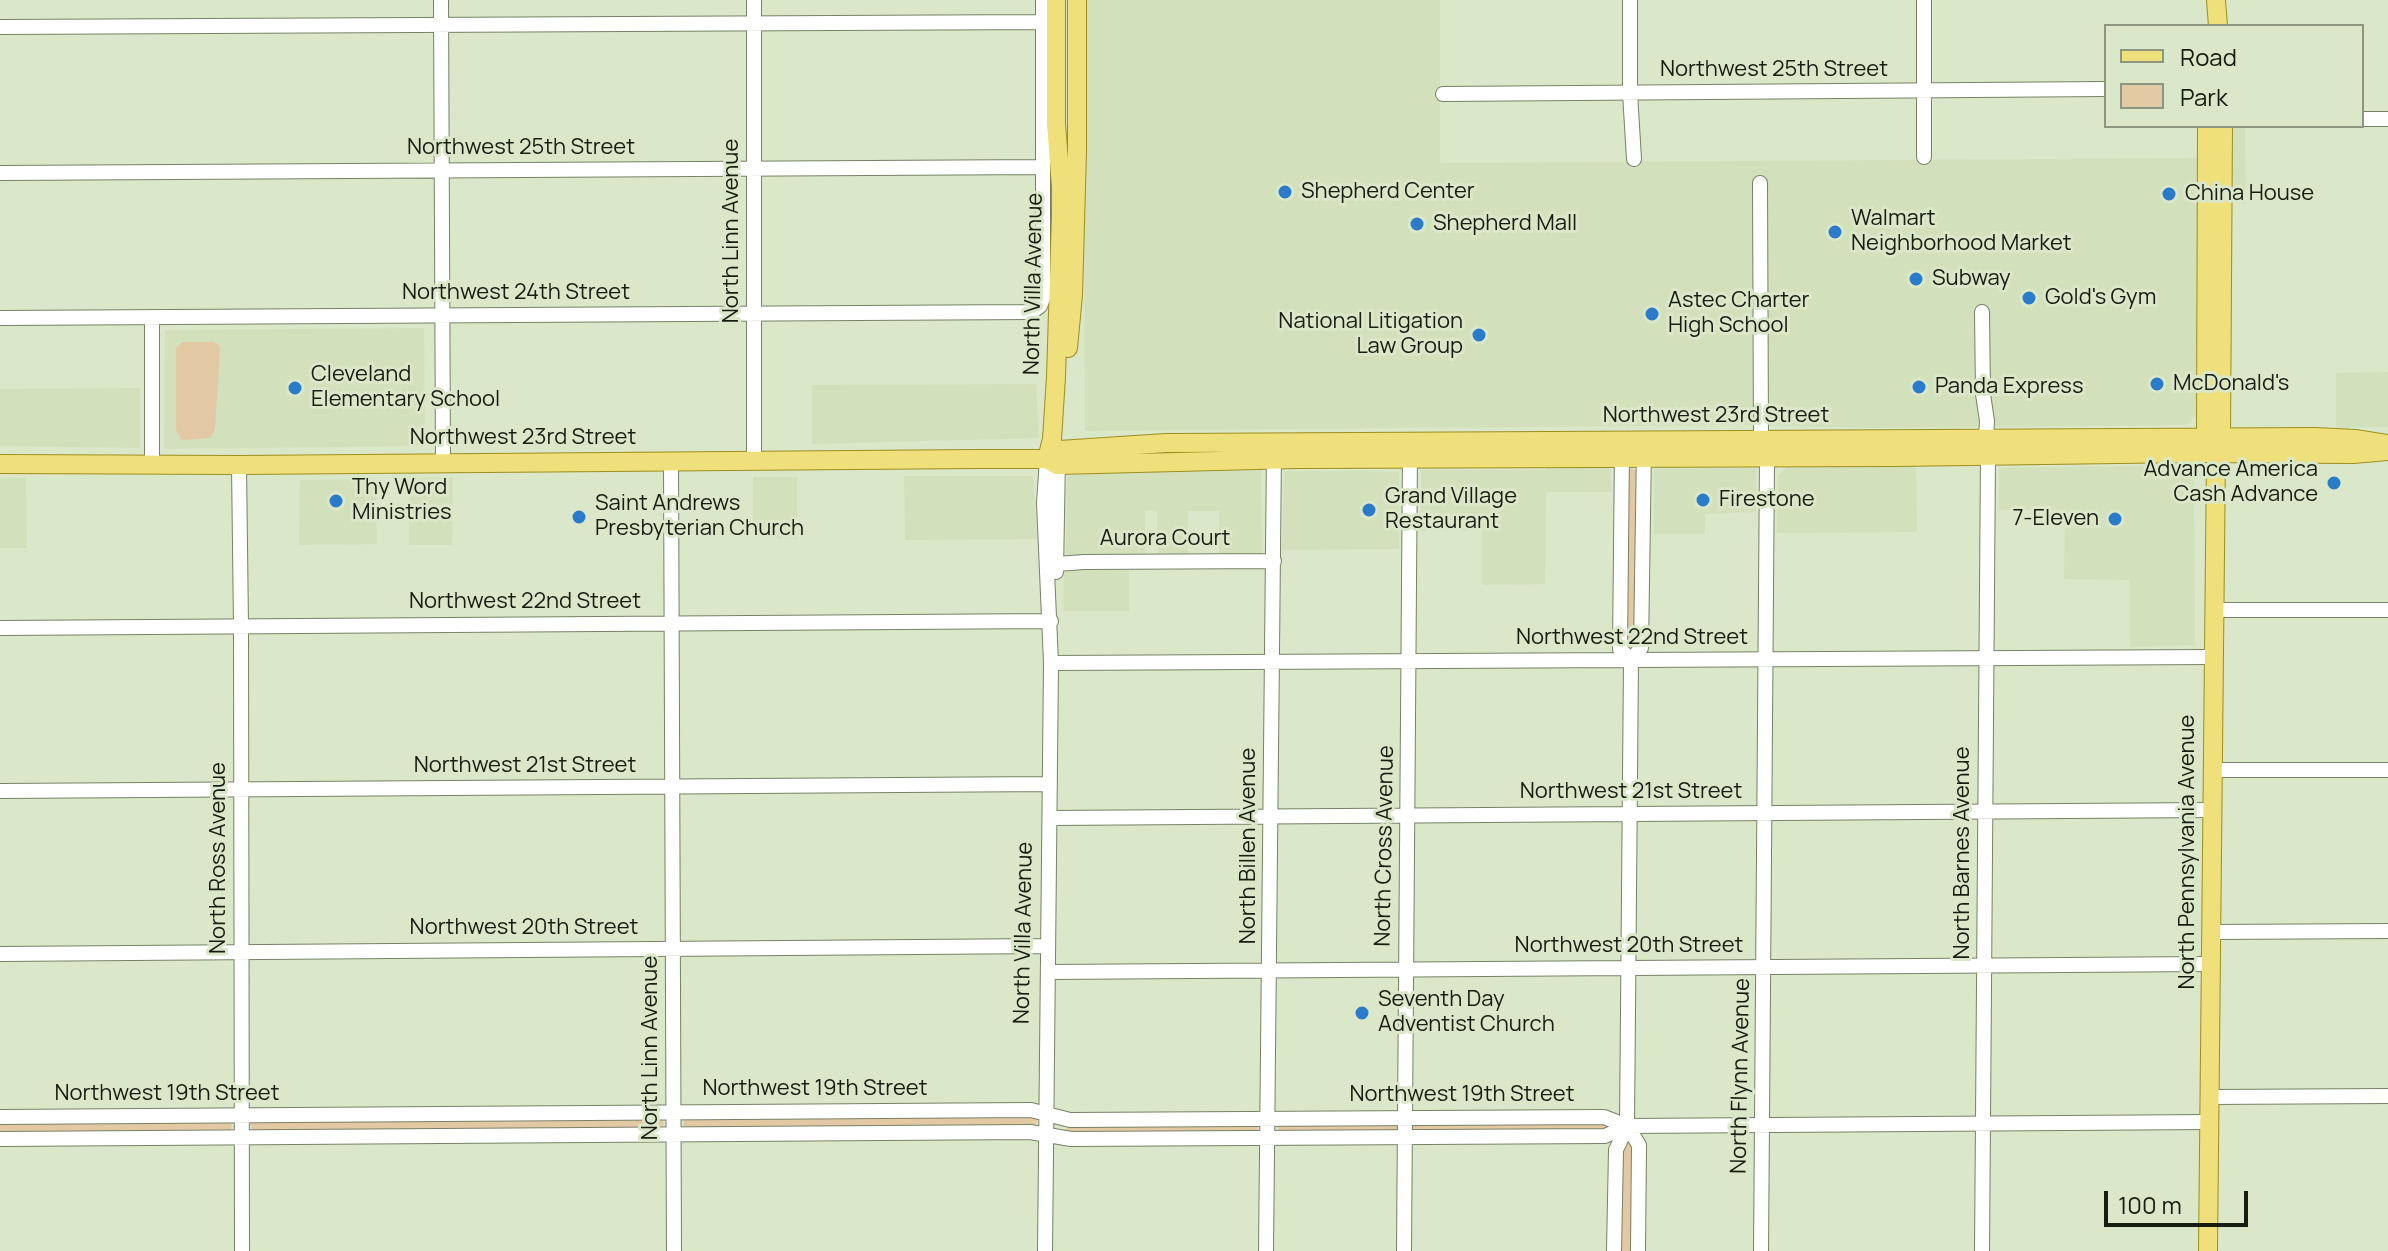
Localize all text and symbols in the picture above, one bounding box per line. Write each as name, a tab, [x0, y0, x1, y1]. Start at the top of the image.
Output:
legend	[2104, 24, 2364, 128]
text: Road	[2180, 40, 2237, 73]
street label: Northwest 25th Street	[1660, 57, 1888, 83]
text: Park	[2180, 80, 2228, 113]
street label: Northwest 25th Street	[407, 135, 635, 161]
street label: North Linn Avenue	[719, 139, 745, 323]
place label: Shepherd Center	[1301, 179, 1475, 205]
place label: China House	[2185, 181, 2314, 207]
marker: Shepherd Center	[1276, 183, 1294, 201]
marker: China House	[2160, 185, 2178, 203]
street label: North Villa Avenue	[1019, 193, 1049, 375]
place label: Walmart Neighborhood Market	[1851, 206, 2072, 258]
place label: Shepherd Mall	[1433, 211, 1577, 237]
marker: Shepherd Mall	[1408, 215, 1426, 233]
marker: Walmart Neighborhood Market	[1826, 223, 1844, 241]
place label: Subway	[1932, 266, 2011, 292]
marker: Subway	[1907, 270, 1925, 288]
street label: Northwest 24th Street	[402, 280, 630, 306]
place label: Gold's Gym	[2045, 285, 2156, 311]
place label: Astec Charter High School	[1668, 288, 1809, 340]
marker: Gold's Gym	[2020, 289, 2038, 307]
marker: Astec Charter High School	[1643, 305, 1661, 323]
place label: National Litigation Law Group	[1278, 309, 1463, 360]
marker: National Litigation Law Group	[1470, 326, 1488, 344]
place label: Cleveland Elementary School	[311, 362, 500, 414]
place label: McDonald's	[2173, 371, 2289, 397]
place label: Panda Express	[1935, 374, 2083, 400]
marker: McDonald's	[2148, 375, 2166, 393]
marker: Panda Express	[1910, 378, 1928, 396]
marker: Cleveland Elementary School	[286, 379, 304, 397]
street label: Northwest 23rd Street	[1603, 403, 1829, 429]
street label: Northwest 23rd Street	[410, 425, 636, 451]
place label: Advance America Cash Advance	[2143, 457, 2318, 508]
marker: Advance America Cash Advance	[2325, 474, 2343, 492]
place label: Thy Word Ministries	[352, 475, 452, 526]
place label: Grand Village Restaurant	[1385, 484, 1517, 536]
place label: Firestone	[1719, 487, 1815, 513]
place label: Saint Andrews Presbyterian Church	[595, 491, 804, 542]
marker: Firestone	[1694, 491, 1712, 509]
marker: Thy Word Ministries	[327, 492, 345, 510]
marker: Grand Village Restaurant	[1360, 501, 1378, 519]
place label: 7-Eleven	[2013, 506, 2099, 532]
marker: Saint Andrews Presbyterian Church	[570, 508, 588, 526]
marker: 7-Eleven	[2106, 510, 2124, 528]
street label: Aurora Court	[1100, 526, 1230, 552]
street label: Northwest 22nd Street	[409, 589, 641, 615]
street label: Northwest 22nd Street	[1516, 625, 1748, 651]
street label: North Pennsylvania Avenue	[2175, 715, 2201, 989]
street label: North Cross Avenue	[1370, 745, 1400, 947]
street label: North Barnes Avenue	[1950, 746, 1976, 960]
street label: North Billen Avenue	[1236, 748, 1262, 944]
street label: Northwest 21st Street	[414, 753, 636, 779]
street label: North Ross Avenue	[206, 762, 232, 954]
street label: Northwest 21st Street	[1520, 779, 1742, 805]
street label: North Villa Avenue	[1009, 842, 1039, 1024]
street label: Northwest 20th Street	[410, 915, 638, 941]
street label: Northwest 20th Street	[1515, 933, 1743, 959]
street label: North Linn Avenue	[638, 956, 664, 1140]
street label: North Flynn Avenue	[1726, 978, 1756, 1174]
place label: Seventh Day Adventist Church	[1378, 987, 1555, 1038]
marker: Seventh Day Adventist Church	[1353, 1004, 1371, 1022]
street label: Northwest 19th Street	[702, 1076, 928, 1102]
street label: Northwest 19th Street	[54, 1081, 280, 1107]
street label: Northwest 19th Street	[1349, 1082, 1575, 1108]
scale bar	[2108, 1175, 2252, 1225]
text: 100 m	[2118, 1188, 2182, 1221]

